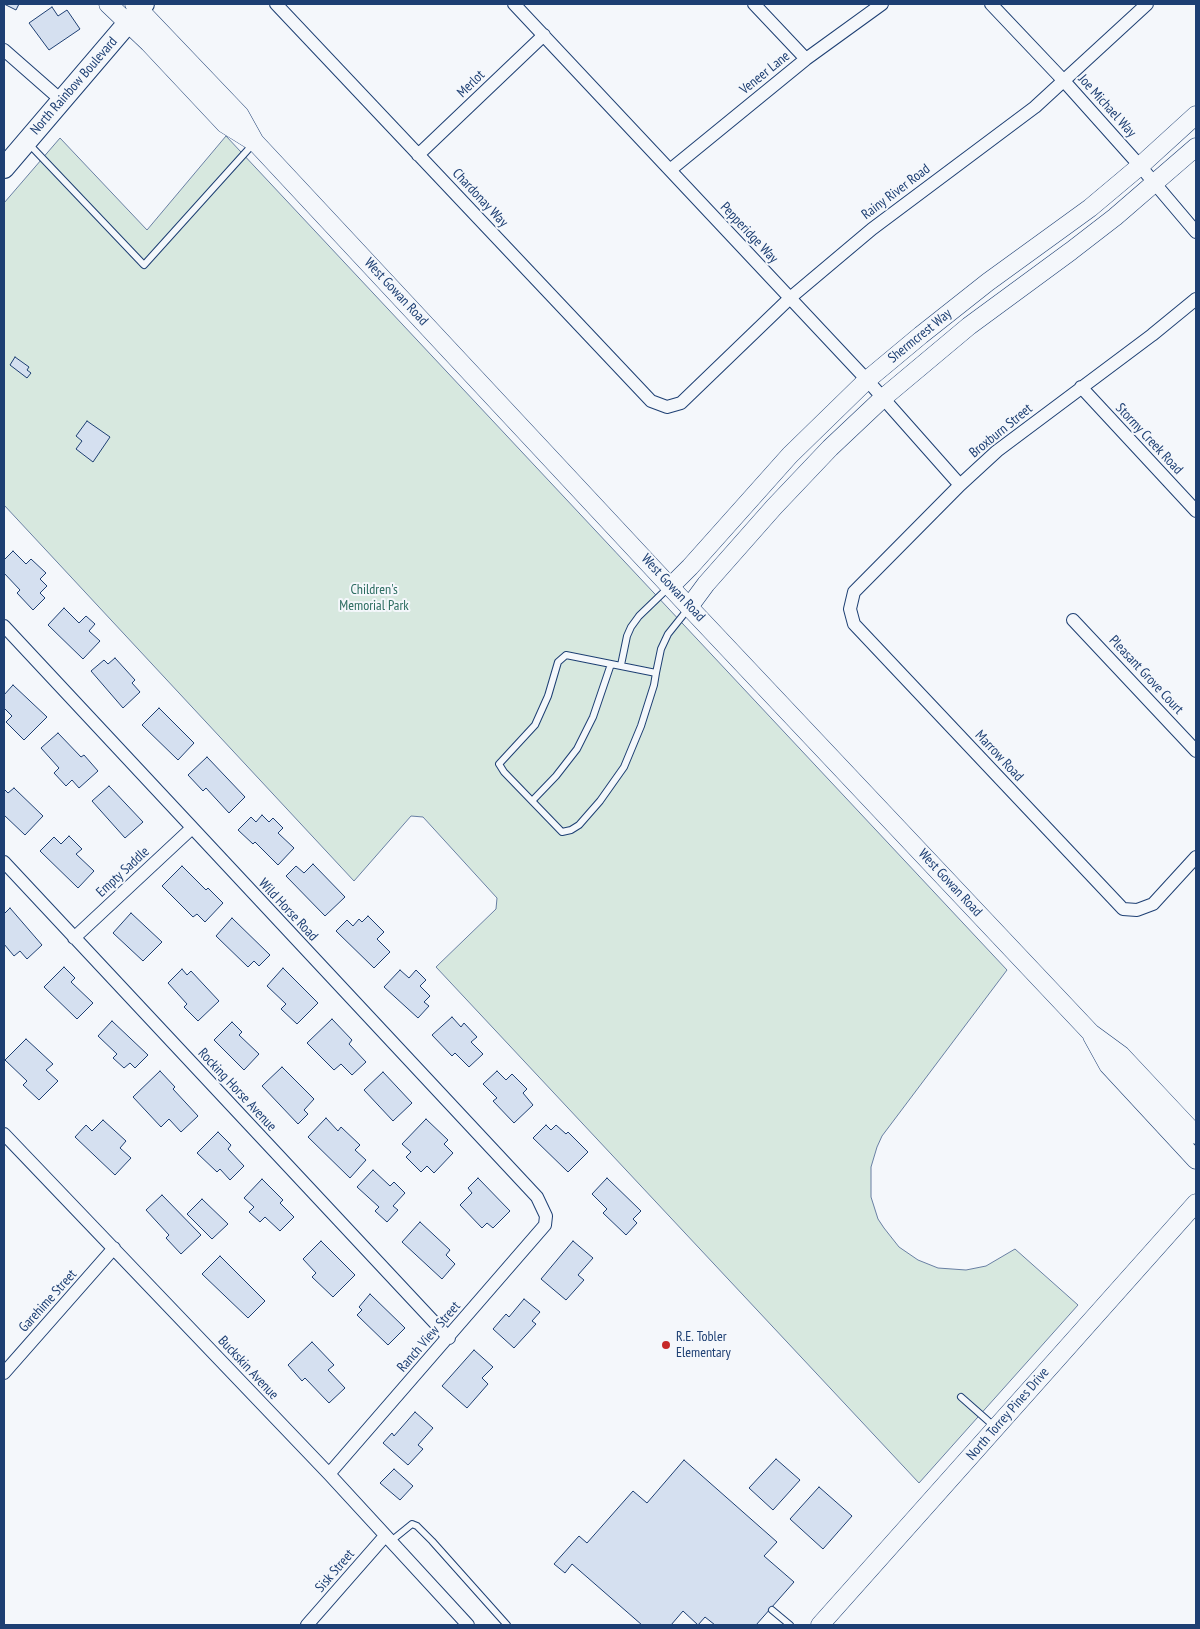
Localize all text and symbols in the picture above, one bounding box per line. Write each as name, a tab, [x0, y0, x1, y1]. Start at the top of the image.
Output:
street label: North Rainbow Boulevard	[27, 34, 121, 138]
street label: Veneer Lane	[737, 48, 793, 98]
street label: Merlot	[454, 67, 488, 101]
street label: Joe Michael Way	[1074, 71, 1140, 141]
street label: Rainy River Road	[858, 161, 934, 223]
street label: Chardonay Way	[449, 165, 511, 231]
street label: Pepperidge Way	[717, 199, 781, 267]
street label: West Gowan Road	[361, 255, 431, 329]
street label: Shermcrest Way	[885, 305, 955, 367]
street label: Stormy Creek Road	[1112, 400, 1186, 478]
street label: Broxburn Street	[966, 401, 1036, 461]
street label: West Gowan Road	[638, 551, 708, 625]
park label: Children's Memorial Park	[339, 582, 409, 614]
street label: Pleasant Grove Court	[1105, 632, 1187, 718]
street label: Marrow Road	[971, 727, 1027, 785]
street label: Empty Saddle	[93, 843, 153, 901]
street label: West Gowan Road	[915, 846, 985, 920]
street label: Wild Horse Road	[255, 875, 321, 945]
street label: Rocking Horse Avenue	[194, 1045, 280, 1135]
street label: Garehime Street	[16, 1266, 80, 1336]
street label: Ranch View Street	[394, 1298, 464, 1376]
place label: R.E. Tobler Elementary	[676, 1329, 731, 1361]
street label: Buckskin Avenue	[214, 1333, 282, 1403]
marker: R.E. Tobler Elementary	[660, 1339, 672, 1351]
street label: North Torrey Pines Drive	[963, 1364, 1053, 1464]
street label: Sisk Street	[312, 1546, 358, 1596]

